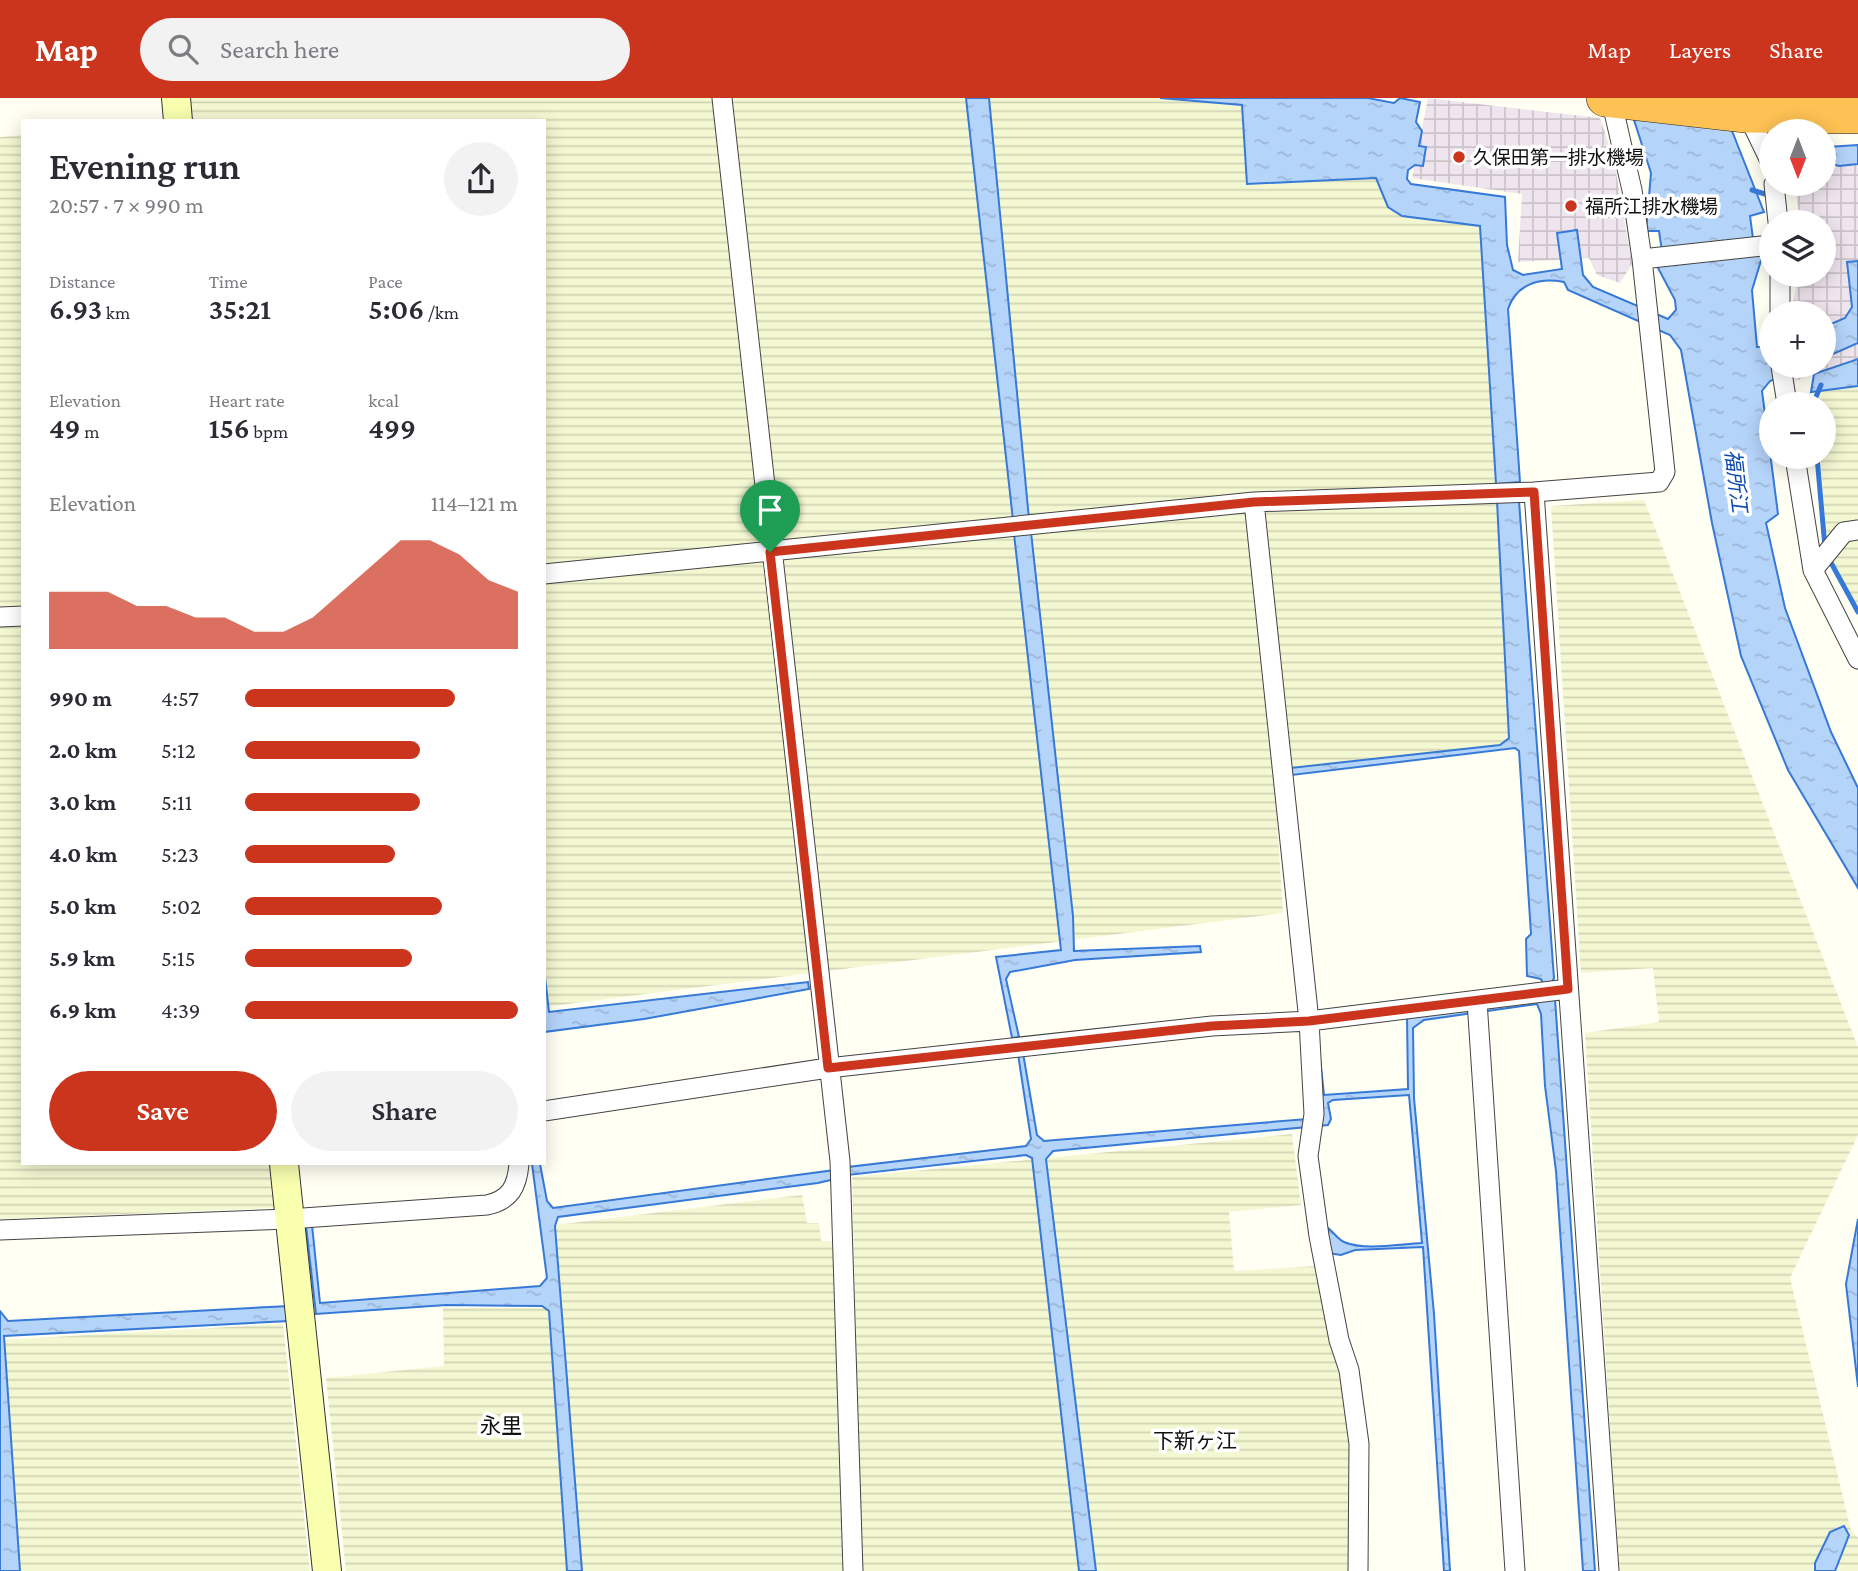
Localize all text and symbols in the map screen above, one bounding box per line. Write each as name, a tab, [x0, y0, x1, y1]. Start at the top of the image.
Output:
search box	[140, 18, 630, 81]
icon: search	[164, 30, 202, 68]
text: Map	[35, 31, 98, 68]
text: Search here	[220, 35, 339, 64]
text: Map	[1587, 36, 1631, 63]
text: Layers	[1669, 36, 1731, 63]
text: Share	[1769, 36, 1823, 63]
north arrow	[1759, 119, 1836, 196]
map controls	[1759, 119, 1836, 469]
button: share	[444, 142, 518, 216]
text: Evening run	[49, 145, 240, 187]
place label: 久保田第一排水機場	[1473, 147, 1644, 168]
marker: 久保田第一排水機場	[1451, 149, 1467, 165]
text: 20:57 · 7 × 990 m	[49, 192, 204, 218]
place label: 福所江排水機場	[1585, 196, 1718, 217]
marker: 福所江排水機場	[1563, 198, 1579, 214]
button: layers	[1759, 210, 1836, 287]
text: Distance	[49, 271, 115, 292]
text: Time	[209, 271, 248, 292]
text: Pace	[368, 271, 403, 292]
text: 6.93	[49, 292, 102, 325]
text: 35:21	[209, 292, 271, 325]
text: 5:06	[368, 292, 424, 325]
button: +	[1759, 301, 1836, 378]
text: km	[102, 302, 130, 323]
text: /km	[424, 302, 459, 323]
text: Elevation	[49, 390, 121, 411]
text: Heart rate	[209, 390, 285, 411]
text: kcal	[368, 390, 399, 411]
button: −	[1759, 392, 1836, 469]
text: 49	[49, 411, 81, 444]
text: 156	[209, 411, 250, 444]
text: 499	[368, 411, 416, 444]
text: m	[81, 421, 99, 442]
text: bpm	[250, 421, 288, 442]
water label: 福所江	[1720, 448, 1752, 516]
pin	[740, 480, 800, 552]
text: Elevation	[49, 490, 136, 516]
text: 114–121 m	[431, 490, 518, 516]
icon: arrive	[751, 491, 789, 529]
text: 990 m	[49, 685, 112, 711]
text: 4:57	[161, 685, 199, 711]
text: 2.0 km	[49, 737, 117, 763]
text: 5:12	[161, 737, 196, 763]
text: 3.0 km	[49, 789, 116, 815]
text: 5:11	[161, 789, 192, 815]
text: 4.0 km	[49, 841, 118, 867]
text: 5:23	[161, 841, 199, 867]
text: 5.0 km	[49, 893, 116, 919]
text: 5:02	[161, 893, 201, 919]
text: 5.9 km	[49, 945, 115, 971]
text: 5:15	[161, 945, 196, 971]
text: 6.9 km	[49, 997, 116, 1023]
text: 4:39	[161, 997, 201, 1023]
button: Save	[49, 1071, 277, 1151]
button: Share	[291, 1071, 518, 1151]
district label: 永里	[480, 1414, 522, 1438]
district label: 下新ヶ江	[1153, 1429, 1237, 1453]

